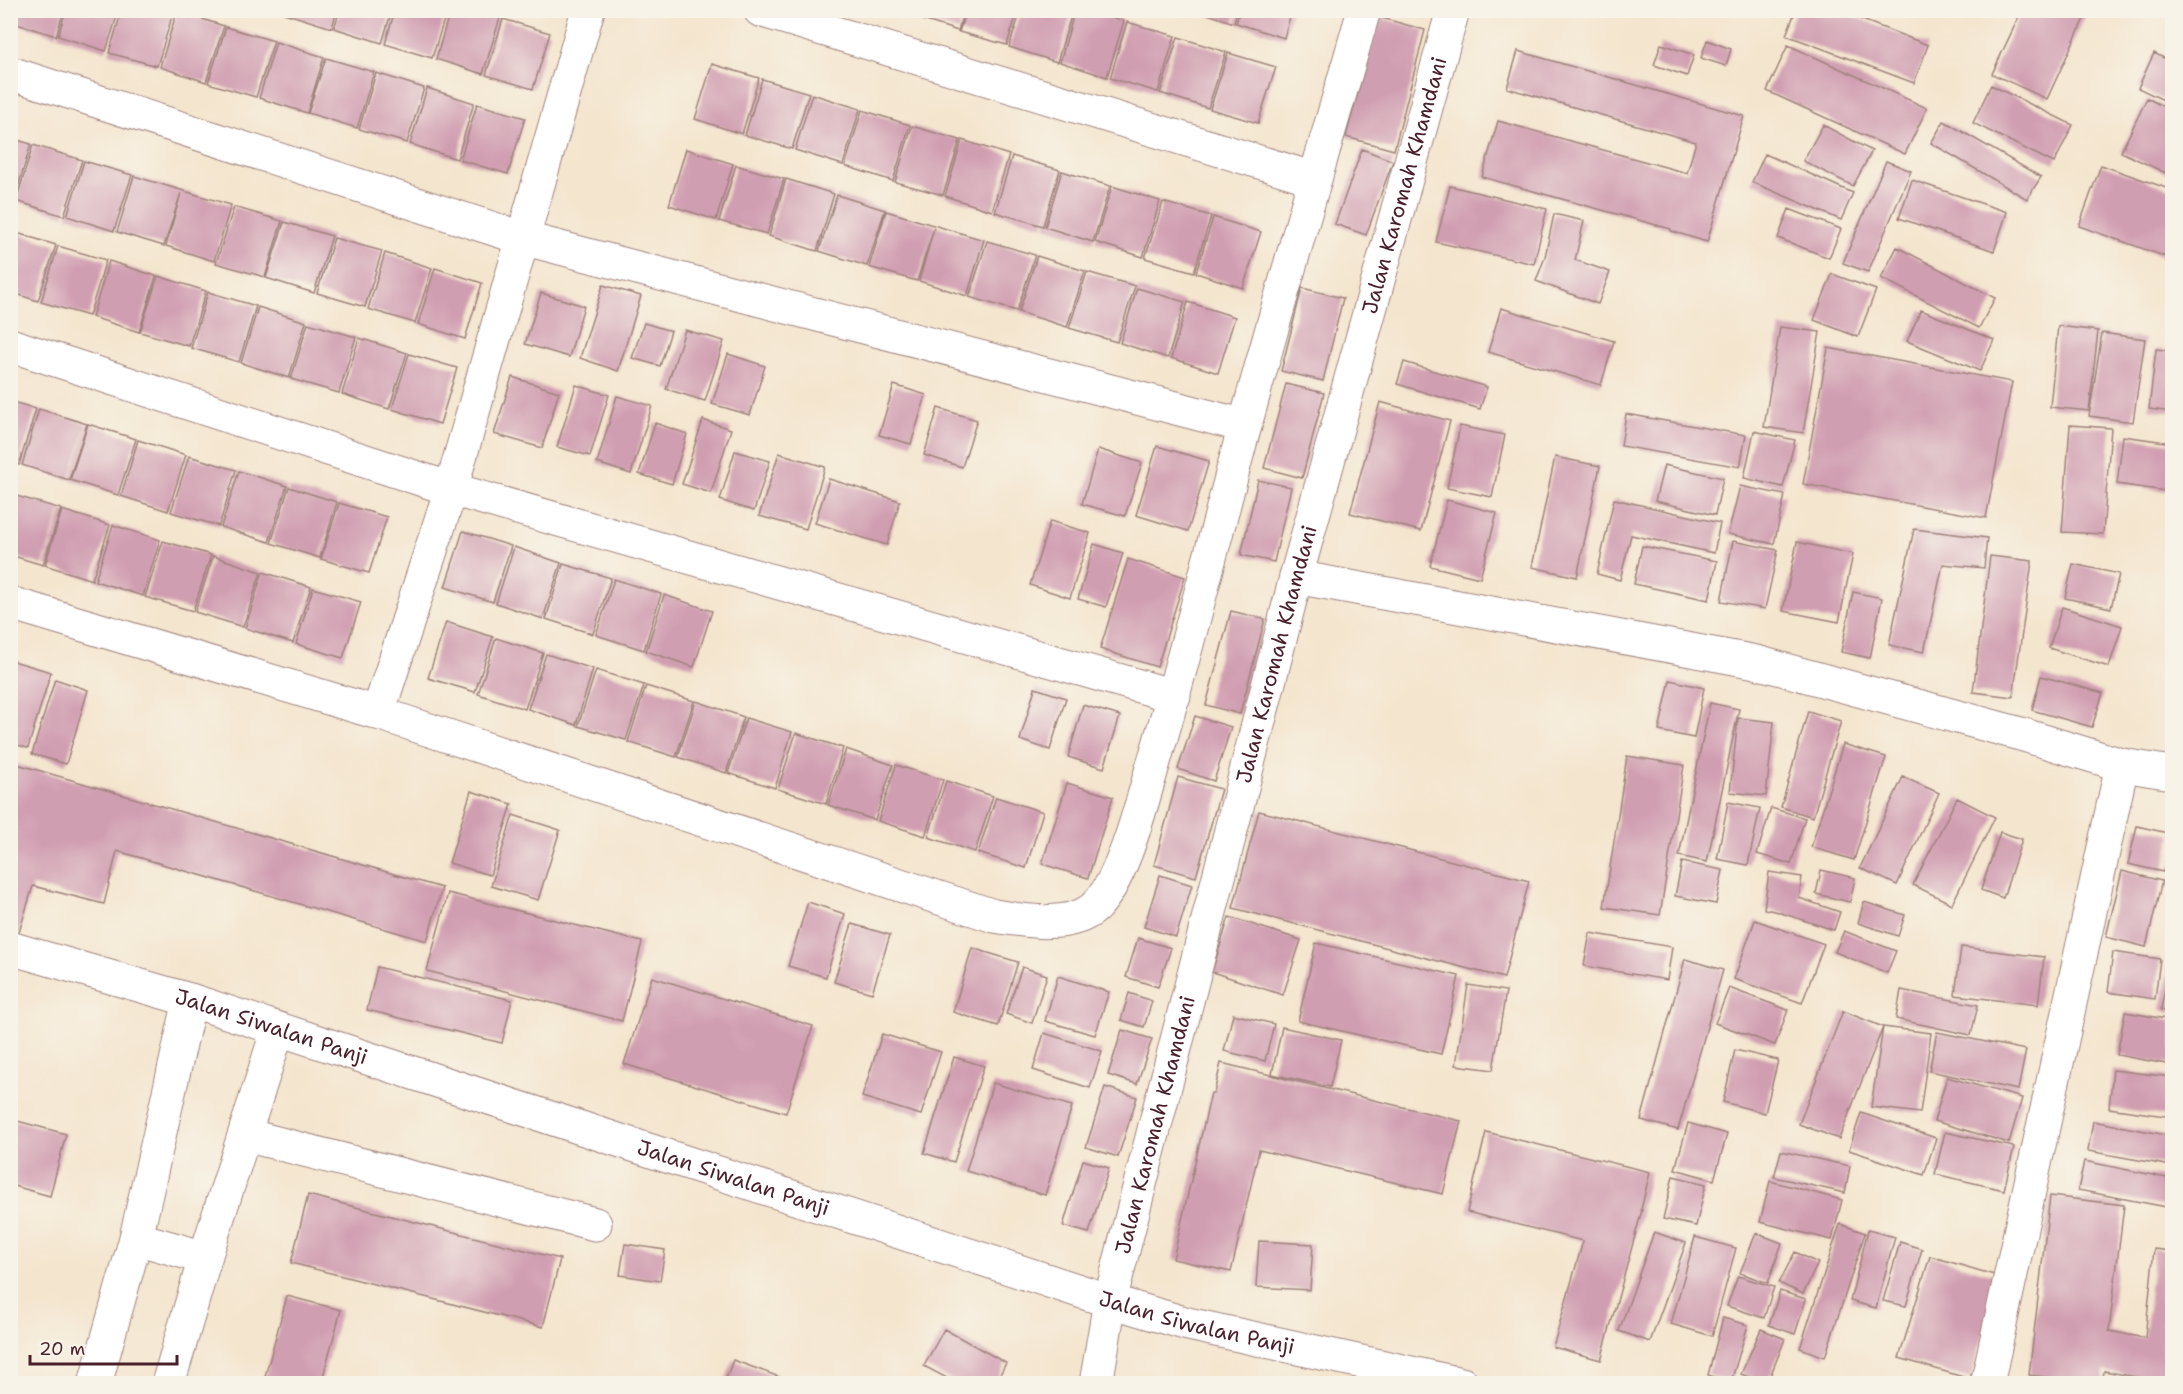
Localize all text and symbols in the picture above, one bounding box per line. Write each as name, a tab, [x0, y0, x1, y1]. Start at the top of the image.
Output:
street label: Jalan Karomah Khamdani	[1355, 54, 1453, 317]
street label: Jalan Karomah Khamdani	[1230, 522, 1324, 786]
street label: Jalan Siwalan Panji	[172, 982, 371, 1071]
street label: Jalan Karomah Khamdani	[1109, 993, 1202, 1257]
street label: Jalan Siwalan Panji	[633, 1133, 833, 1222]
street label: Jalan Siwalan Panji	[1095, 1284, 1297, 1361]
scale bar	[30, 1328, 177, 1366]
text: 20 m	[39, 1337, 85, 1361]

